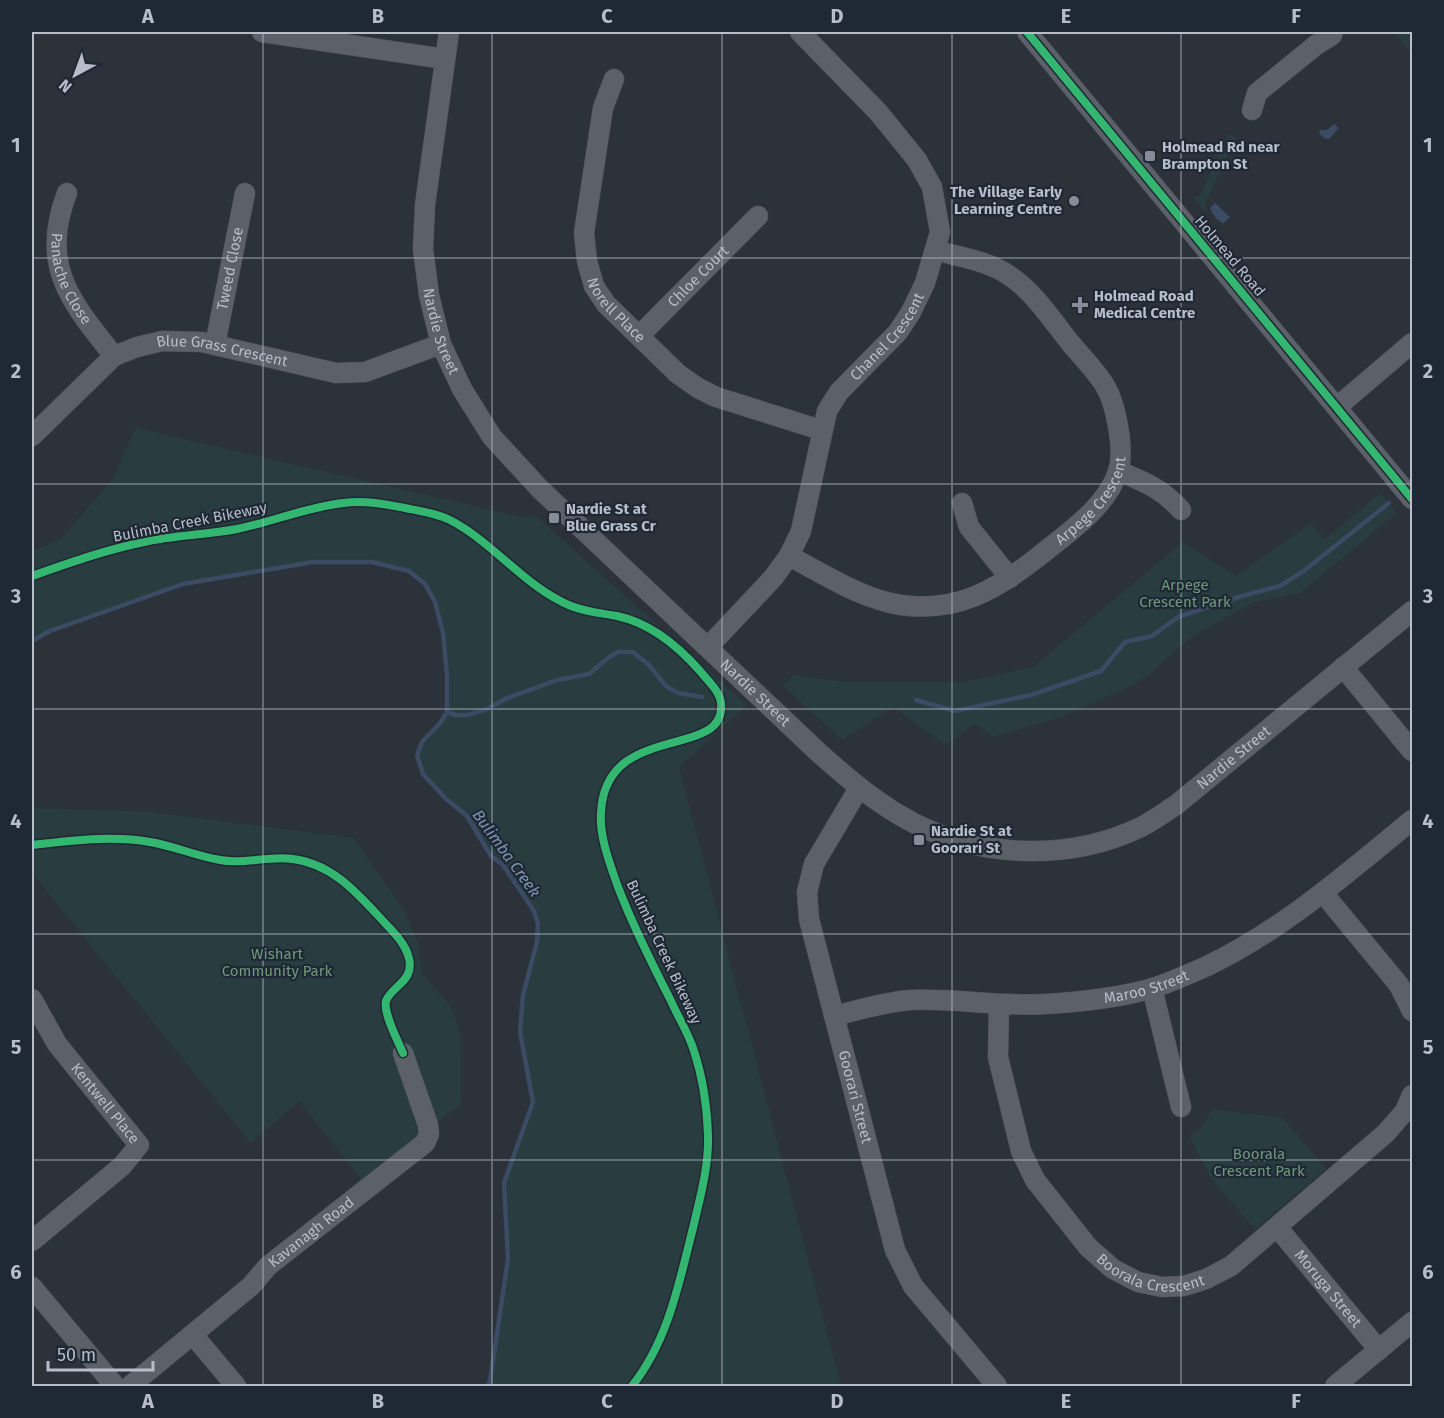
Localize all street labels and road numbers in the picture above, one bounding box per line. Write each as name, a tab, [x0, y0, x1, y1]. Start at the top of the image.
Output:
street label: Holmead Road	[1191, 212, 1269, 300]
street label: Tweed Close	[213, 226, 247, 311]
street label: Panache Close	[47, 232, 95, 328]
street label: Chloe Court	[664, 242, 733, 311]
street label: Norell Place	[583, 276, 649, 346]
street label: Nardie Street	[419, 287, 463, 378]
street label: Chanel Crescent	[846, 289, 928, 384]
street label: Blue Grass Crescent	[155, 331, 290, 371]
street label: Arpege Crescent	[1052, 455, 1129, 549]
street label: Bulimba Creek Bikeway	[111, 498, 269, 546]
street label: Nardie Street	[716, 655, 795, 731]
street label: Nardie Street	[1193, 722, 1275, 793]
street label: Bulimba Creek Bikeway	[623, 877, 706, 1027]
street label: Maroo Street	[1103, 966, 1192, 1007]
street label: Goorari Street	[835, 1049, 876, 1146]
street label: Kentwell Place	[67, 1059, 143, 1147]
street label: Kavanagh Road	[265, 1193, 358, 1271]
street label: Moruga Street	[1291, 1246, 1366, 1331]
street label: Boorala Crescent	[1093, 1250, 1207, 1296]

